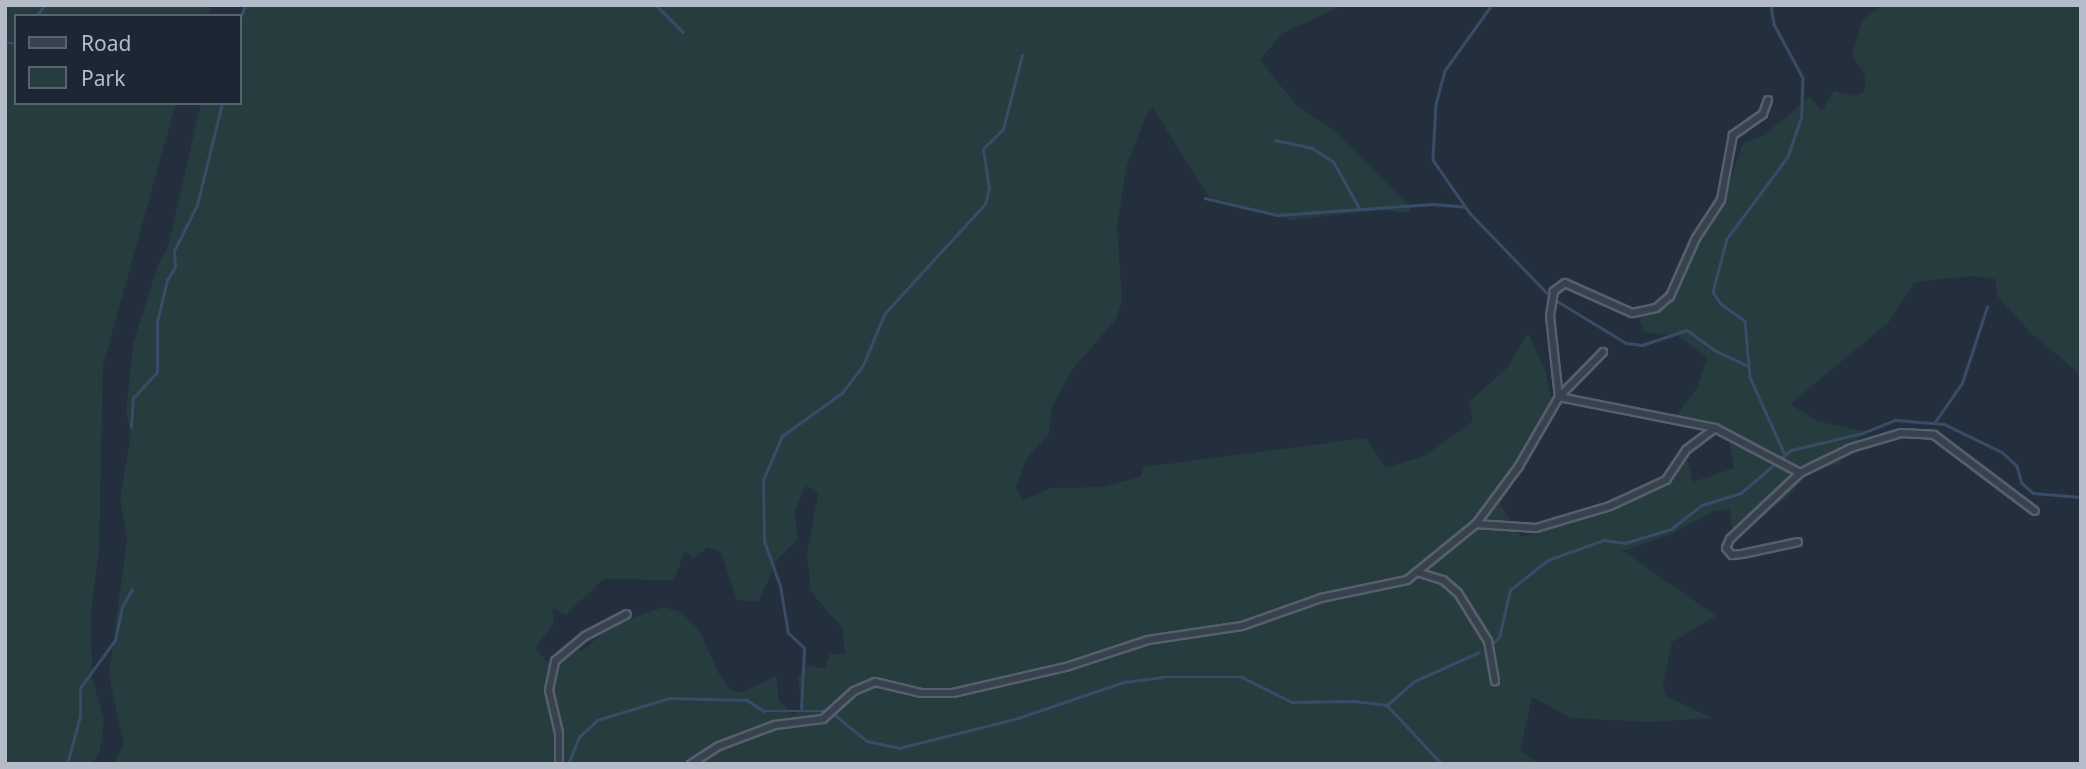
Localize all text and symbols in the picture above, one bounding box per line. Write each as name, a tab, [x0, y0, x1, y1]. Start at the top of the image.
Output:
legend	[14, 14, 242, 105]
text: Road	[81, 29, 131, 57]
text: Park	[81, 64, 125, 92]

